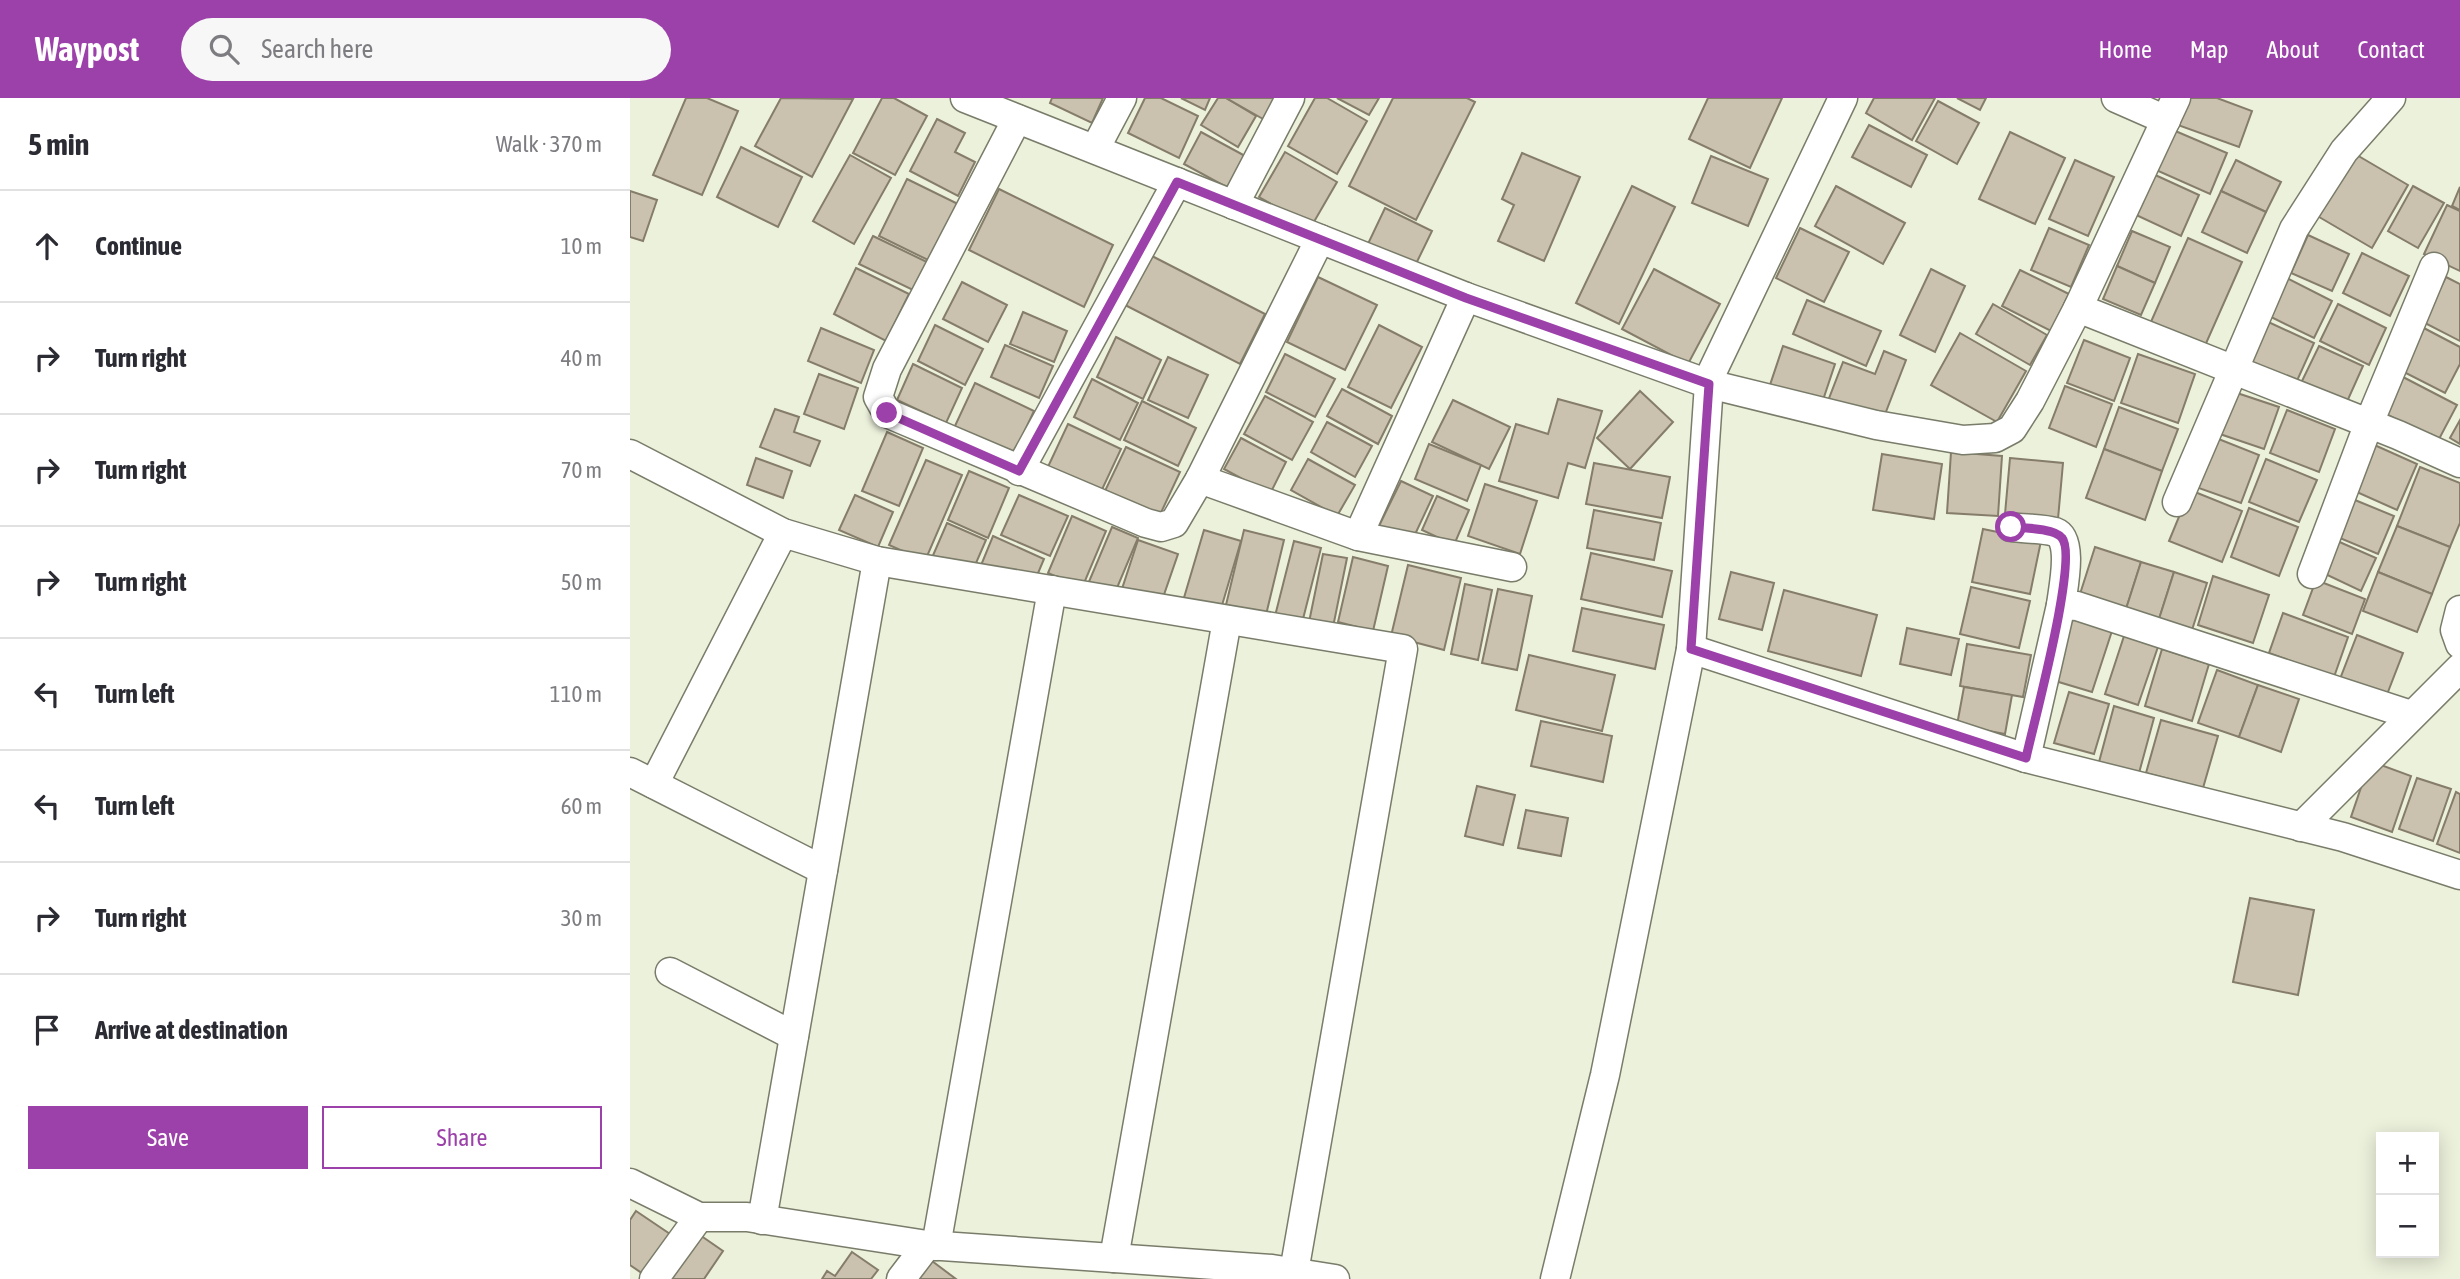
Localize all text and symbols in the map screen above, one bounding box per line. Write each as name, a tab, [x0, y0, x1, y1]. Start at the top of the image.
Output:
search box	[181, 18, 671, 81]
text: Waypost	[35, 30, 139, 68]
icon: search	[205, 30, 243, 68]
text: Search here	[261, 34, 373, 64]
text: Home	[2098, 36, 2152, 63]
text: Map	[2190, 36, 2228, 63]
text: About	[2266, 36, 2319, 63]
text: Contact	[2357, 36, 2425, 63]
text: 5 min	[28, 127, 89, 161]
text: Walk · 370 m	[496, 131, 602, 157]
icon: ahead	[28, 227, 66, 265]
text: Continue	[95, 231, 182, 261]
text: 10 m	[561, 233, 602, 259]
icon: right	[28, 339, 66, 377]
text: Turn right	[95, 343, 186, 373]
text: 40 m	[561, 345, 602, 371]
route end	[871, 397, 902, 428]
icon: right	[28, 451, 66, 489]
text: Turn right	[95, 455, 186, 485]
text: 70 m	[561, 457, 602, 483]
route start	[1995, 511, 2026, 542]
icon: right	[28, 563, 66, 601]
text: Turn right	[95, 567, 186, 597]
text: 50 m	[561, 569, 602, 595]
icon: left	[28, 675, 66, 713]
text: Turn left	[95, 679, 175, 709]
text: 110 m	[550, 681, 602, 707]
icon: left	[28, 787, 66, 825]
text: Turn left	[95, 791, 175, 821]
text: 60 m	[561, 793, 602, 819]
icon: right	[28, 899, 66, 937]
text: Turn right	[95, 903, 186, 933]
text: 30 m	[561, 905, 602, 931]
icon: arrive	[28, 1011, 66, 1049]
text: Arrive at destination	[95, 1015, 288, 1045]
button: Save	[28, 1106, 308, 1169]
button: Share	[322, 1106, 602, 1169]
map controls	[2376, 1132, 2439, 1258]
button: +	[2376, 1132, 2439, 1195]
button: −	[2376, 1195, 2439, 1258]

